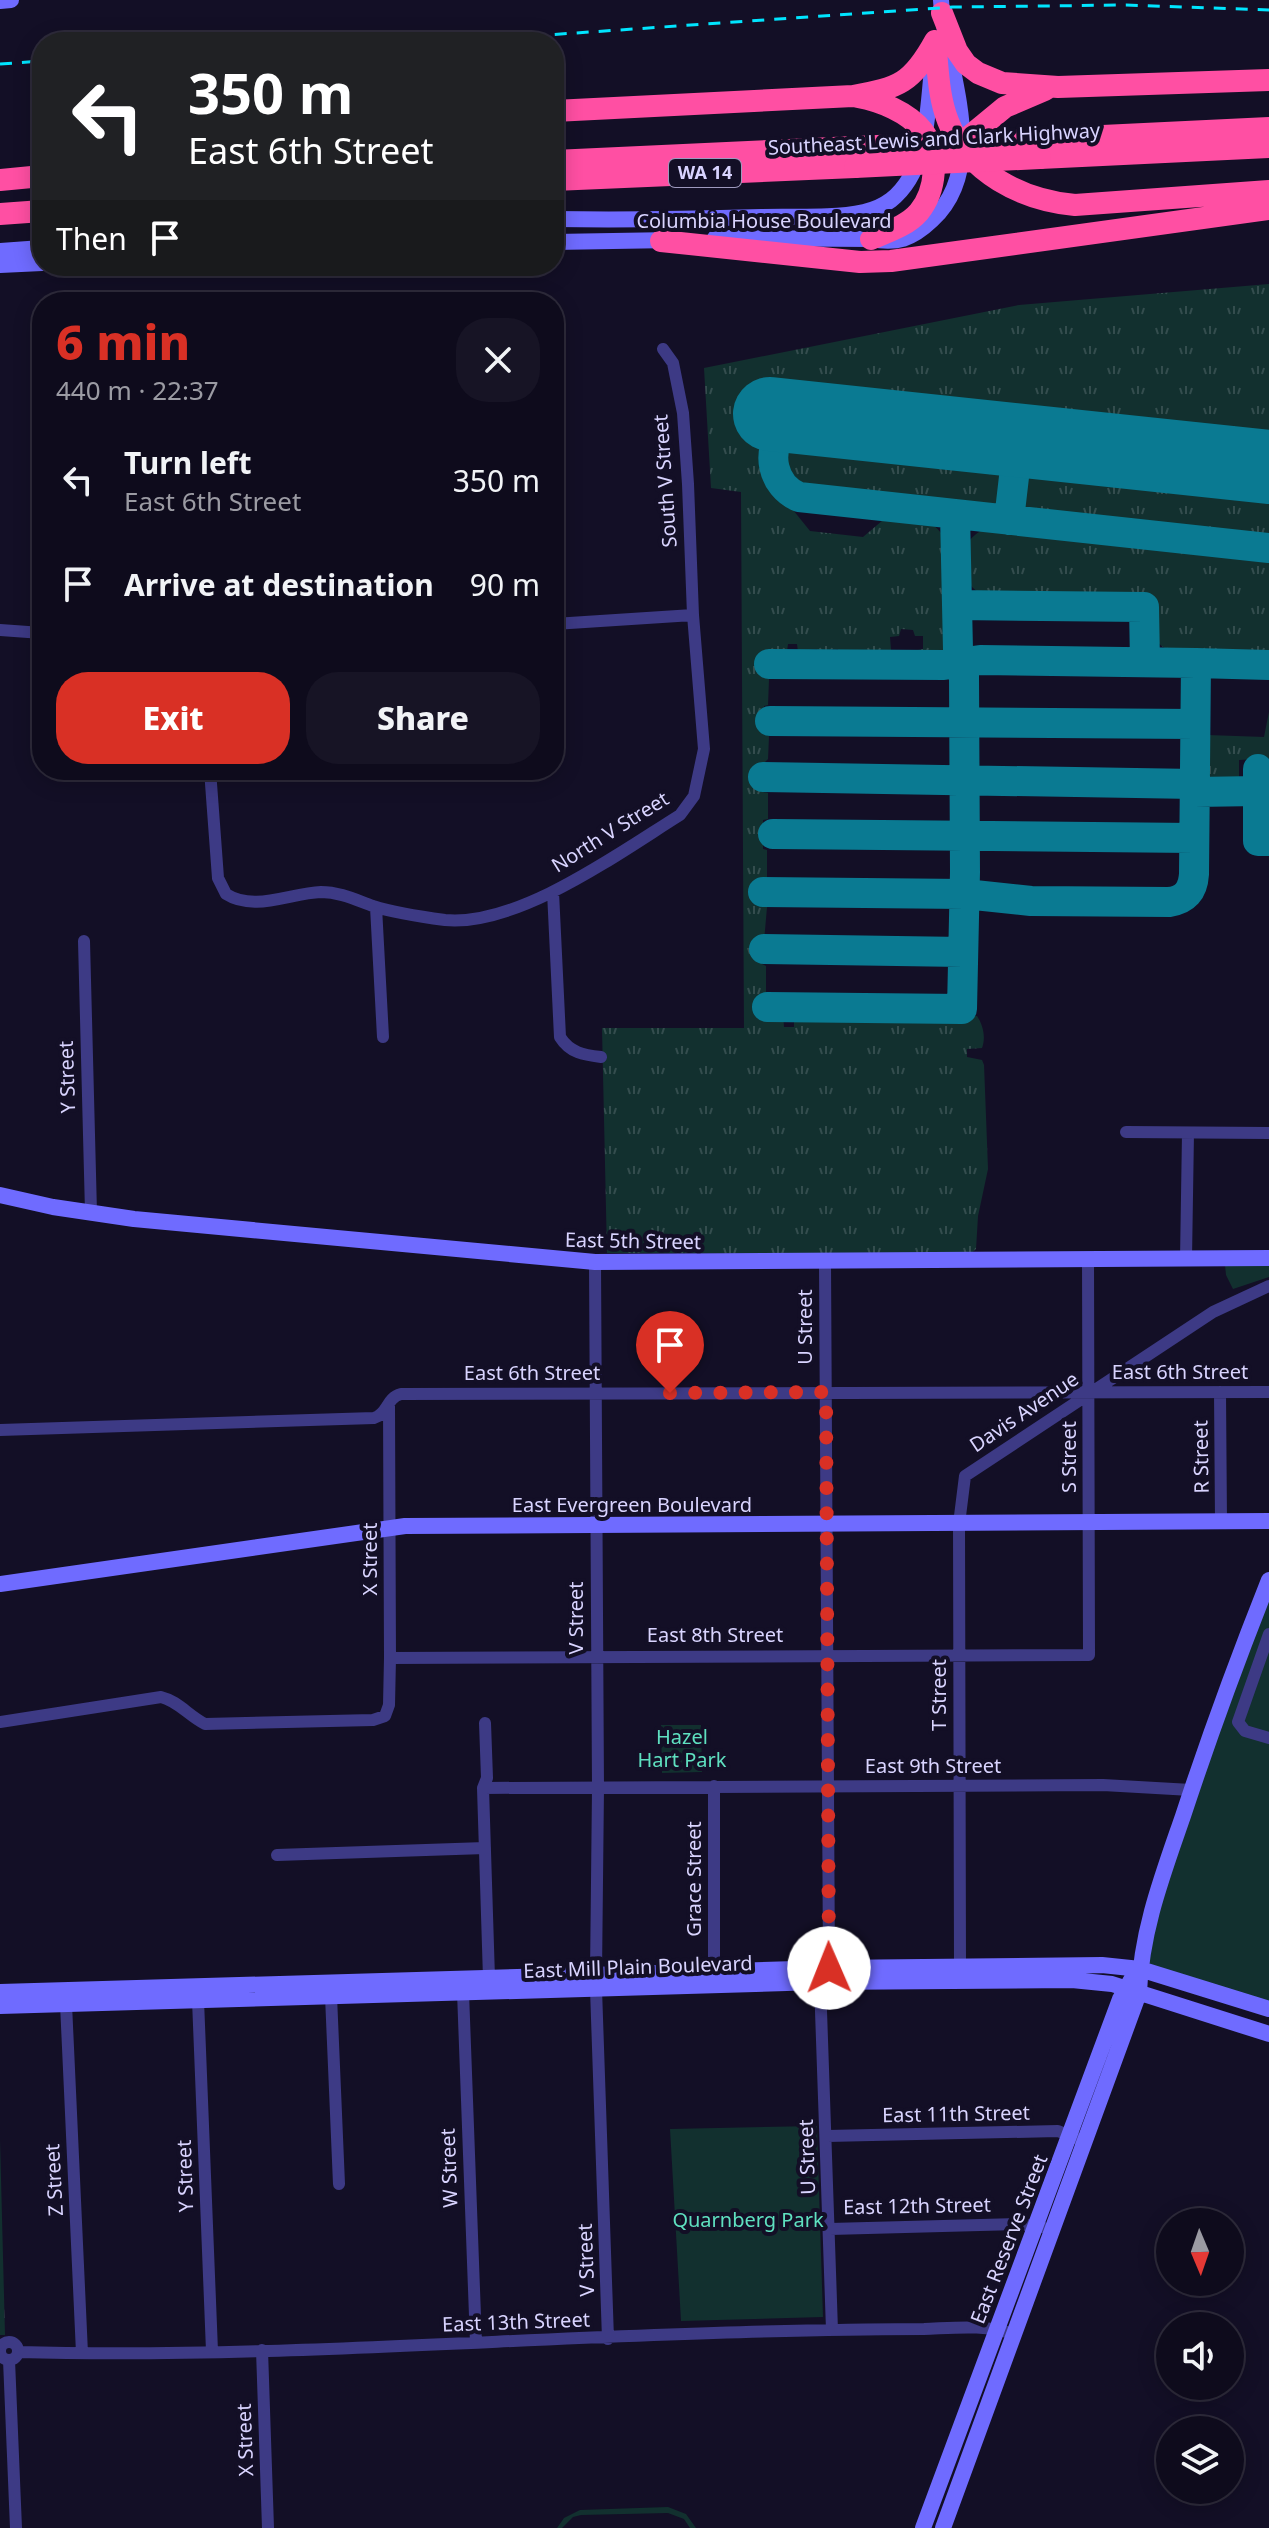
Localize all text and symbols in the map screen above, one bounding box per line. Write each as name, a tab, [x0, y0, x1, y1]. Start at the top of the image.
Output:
text: 350 m	[188, 54, 353, 130]
icon: left	[56, 64, 160, 168]
street label: Southeast Lewis and Clark Highway	[767, 116, 1102, 161]
text: East 6th Street	[188, 126, 434, 175]
road number: WA 14	[669, 159, 741, 187]
street label: Columbia House Boulevard	[636, 207, 892, 234]
icon: arrive	[143, 216, 187, 260]
text: Then	[56, 218, 127, 259]
text: 6 min	[56, 309, 190, 374]
button: close	[456, 318, 540, 402]
text: 440 m · 22:37	[56, 372, 219, 408]
street label: South V Street	[646, 414, 683, 548]
text: Turn left	[124, 442, 252, 483]
icon: left	[56, 458, 100, 502]
text: 350 m	[453, 460, 540, 501]
text: East 6th Street	[124, 483, 301, 519]
icon: arrive	[56, 562, 100, 606]
text: Arrive at destination	[124, 564, 434, 605]
text: 90 m	[470, 564, 540, 605]
button: Exit	[56, 672, 290, 764]
button: Share	[306, 672, 540, 764]
street label: North V Street	[546, 785, 673, 878]
street label: Y Street	[52, 1040, 81, 1114]
street label: East 5th Street	[565, 1226, 701, 1255]
street label: U Street	[791, 1289, 818, 1365]
pin	[636, 1311, 704, 1393]
icon: arrive	[648, 1323, 692, 1367]
street label: East 6th Street	[1112, 1358, 1248, 1385]
street label: East 6th Street	[464, 1359, 600, 1386]
street label: Davis Avenue	[964, 1365, 1084, 1458]
street label: R Street	[1186, 1420, 1215, 1494]
street label: S Street	[1055, 1421, 1082, 1493]
street label: East Evergreen Boulevard	[512, 1491, 752, 1518]
street label: X Street	[356, 1523, 383, 1595]
street label: V Street	[562, 1581, 589, 1655]
street label: East 8th Street	[647, 1621, 783, 1648]
street label: T Street	[925, 1659, 952, 1731]
park label: Hazel Hart Park	[638, 1723, 727, 1773]
street label: East 9th Street	[865, 1752, 1001, 1779]
street label: Grace Street	[680, 1821, 707, 1937]
position arrow	[787, 1926, 871, 2010]
street label: East Mill Plain Boulevard	[523, 1949, 753, 1984]
street label: East 11th Street	[882, 2099, 1030, 2128]
street label: U Street	[792, 2119, 821, 2195]
street label: W Street	[434, 2128, 463, 2208]
street label: Y Street	[170, 2139, 199, 2213]
street label: Z Street	[38, 2143, 69, 2217]
street label: East Reserve Street	[964, 2150, 1053, 2328]
street label: East 12th Street	[843, 2191, 991, 2220]
park label: Quarnberg Park	[672, 2206, 824, 2233]
north arrow	[1156, 2208, 1244, 2296]
map controls	[1156, 2208, 1244, 2504]
street label: V Street	[571, 2223, 600, 2297]
street label: East 13th Street	[442, 2305, 590, 2338]
button: sound	[1156, 2312, 1244, 2400]
street label: X Street	[230, 2403, 259, 2477]
button: layers	[1156, 2416, 1244, 2504]

